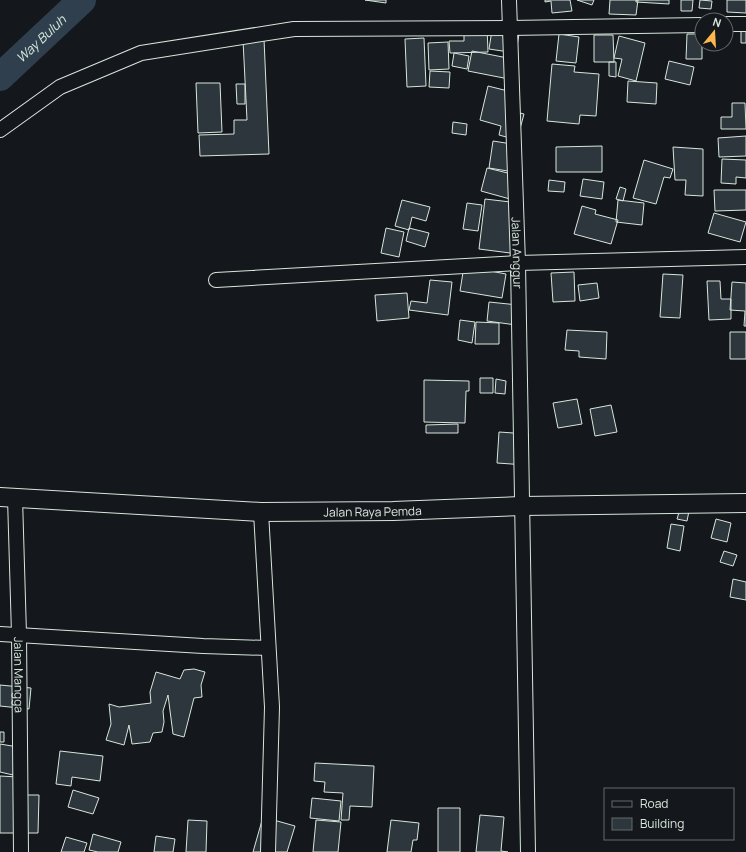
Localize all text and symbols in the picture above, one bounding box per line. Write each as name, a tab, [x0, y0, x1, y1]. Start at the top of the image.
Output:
water label: Way Buluh	[12, 10, 71, 66]
north arrow	[694, 12, 734, 52]
text: N	[711, 14, 723, 30]
street label: Jalan Anggur	[508, 217, 527, 290]
street label: Jalan Raya Pemda	[323, 501, 422, 520]
street label: Jalan Mangga	[11, 637, 28, 713]
legend	[604, 788, 734, 840]
text: Road	[640, 795, 668, 812]
text: Building	[640, 815, 684, 832]

